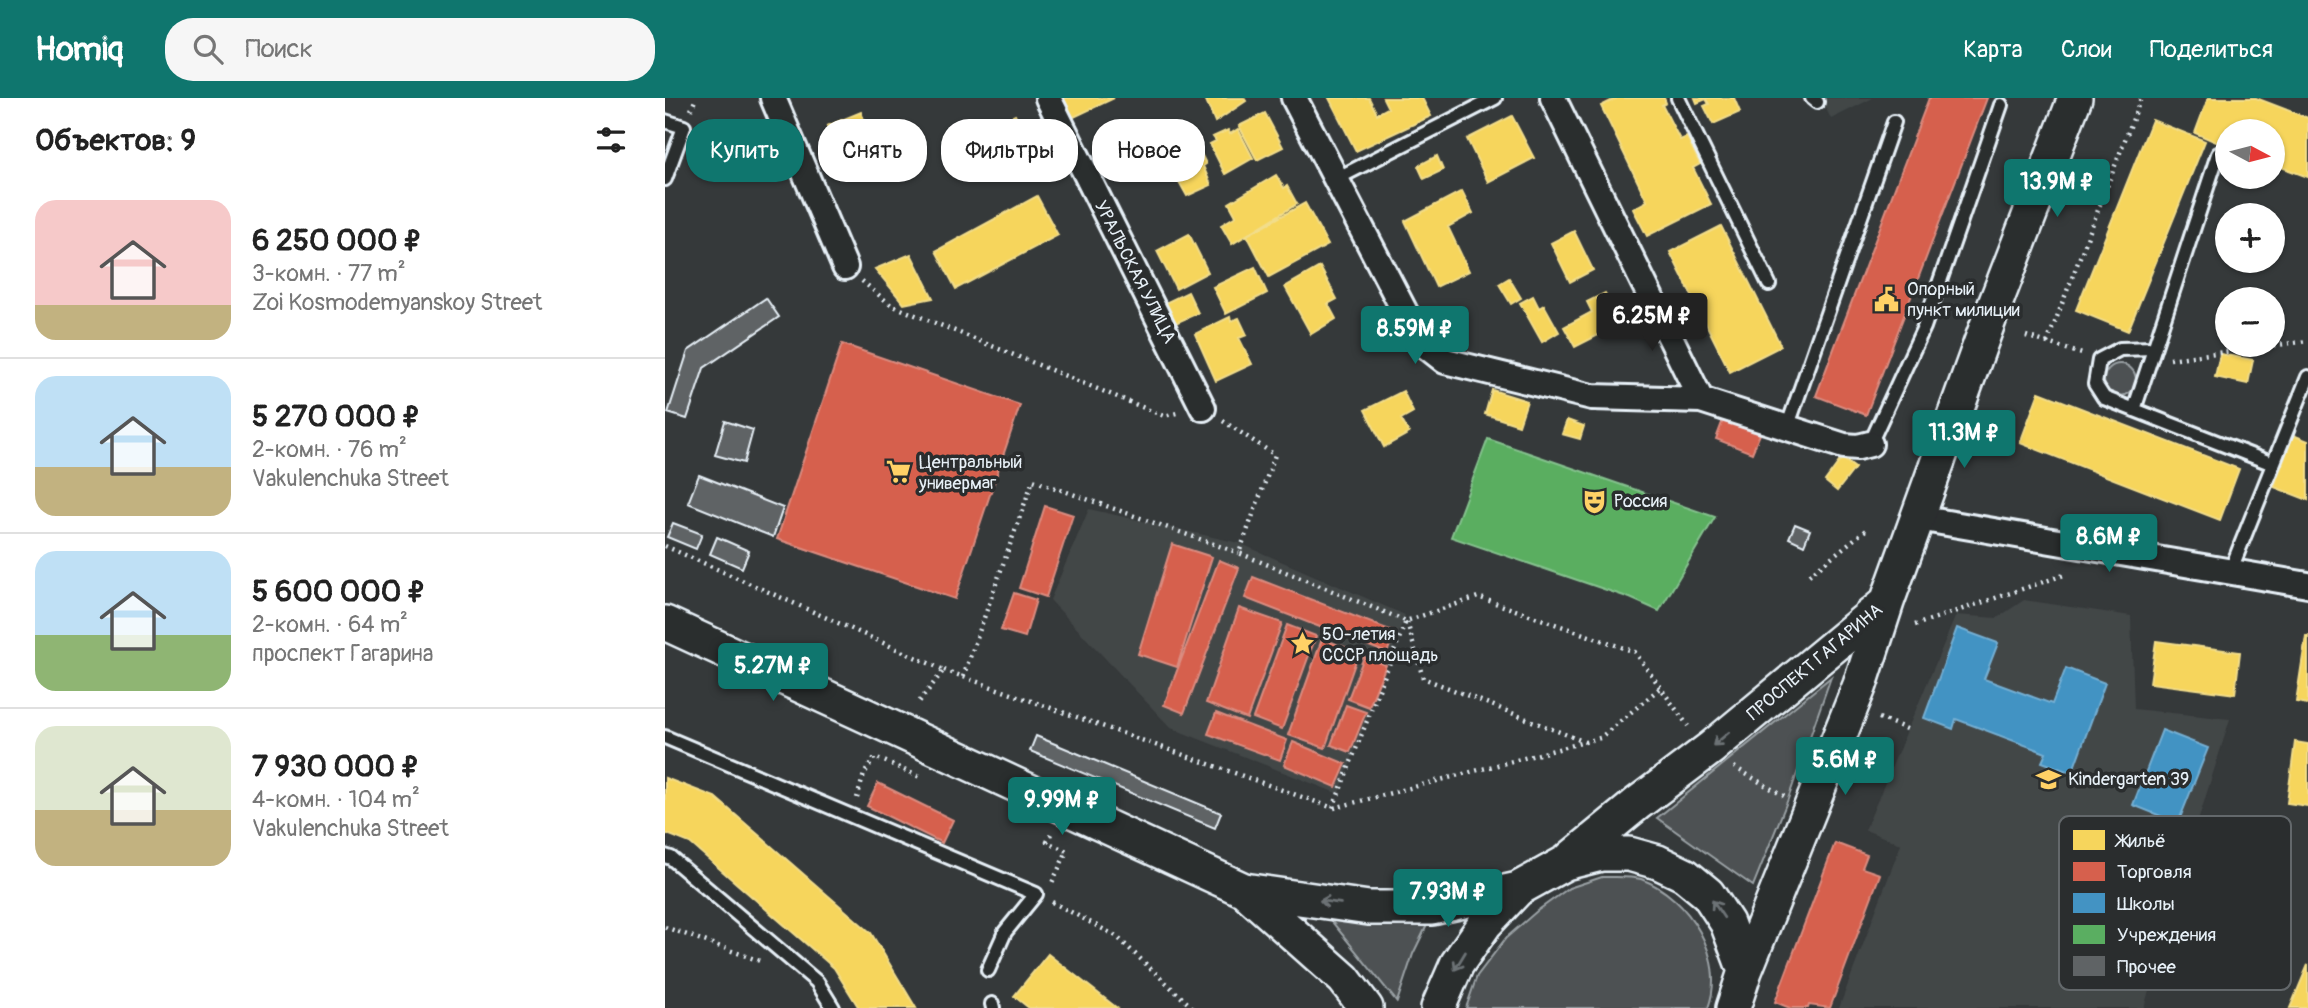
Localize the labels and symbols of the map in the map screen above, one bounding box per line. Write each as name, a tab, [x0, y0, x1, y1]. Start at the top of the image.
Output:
north arrow	[2215, 119, 2285, 189]
pin: 13.9M ₽	[1992, 159, 2122, 219]
street label: УРАЛЬСКАЯ УЛИЦА	[1089, 197, 1181, 348]
place label: Опорный пункт милиции	[1907, 278, 2020, 322]
public building icon: Опорный пункт милиции	[1873, 285, 1901, 313]
pin: 6.25M ₽	[1587, 294, 1717, 353]
pin: 8.59M ₽	[1350, 306, 1480, 366]
pin: 11.3M ₽	[1899, 410, 2029, 470]
place label: Центральный универмаг	[918, 451, 1022, 495]
supermarket icon: Центральный универмаг	[885, 458, 913, 486]
theatre icon: Россия	[1580, 487, 1608, 515]
place label: Россия	[1614, 490, 1667, 513]
pin: 8.6M ₽	[2052, 514, 2166, 574]
street label: ПРОСПЕКТ ГАГАРИНА	[1742, 598, 1888, 725]
place label: 50-летия СССР площадь	[1322, 623, 1438, 667]
place icon: 50-летия СССР площадь	[1288, 630, 1316, 658]
pin: 5.27M ₽	[708, 644, 838, 703]
one-way arrow	[1713, 731, 1731, 747]
pin: 5.6M ₽	[1788, 738, 1902, 797]
school or university icon: Kindergarten 39	[2034, 765, 2062, 793]
place label: Kindergarten 39	[2068, 768, 2189, 791]
pin: 9.99M ₽	[997, 778, 1127, 837]
legend	[2059, 816, 2291, 990]
text: Жильё	[2114, 829, 2166, 853]
text: Торговля	[2117, 860, 2192, 884]
pin: 7.93M ₽	[1383, 870, 1513, 929]
text: Школы	[2117, 892, 2175, 916]
one-way arrow	[1319, 895, 1342, 908]
one-way arrow	[1710, 900, 1725, 919]
text: Учреждения	[2117, 923, 2216, 947]
one-way arrow	[1453, 951, 1467, 971]
text: Прочее	[2117, 955, 2177, 979]

